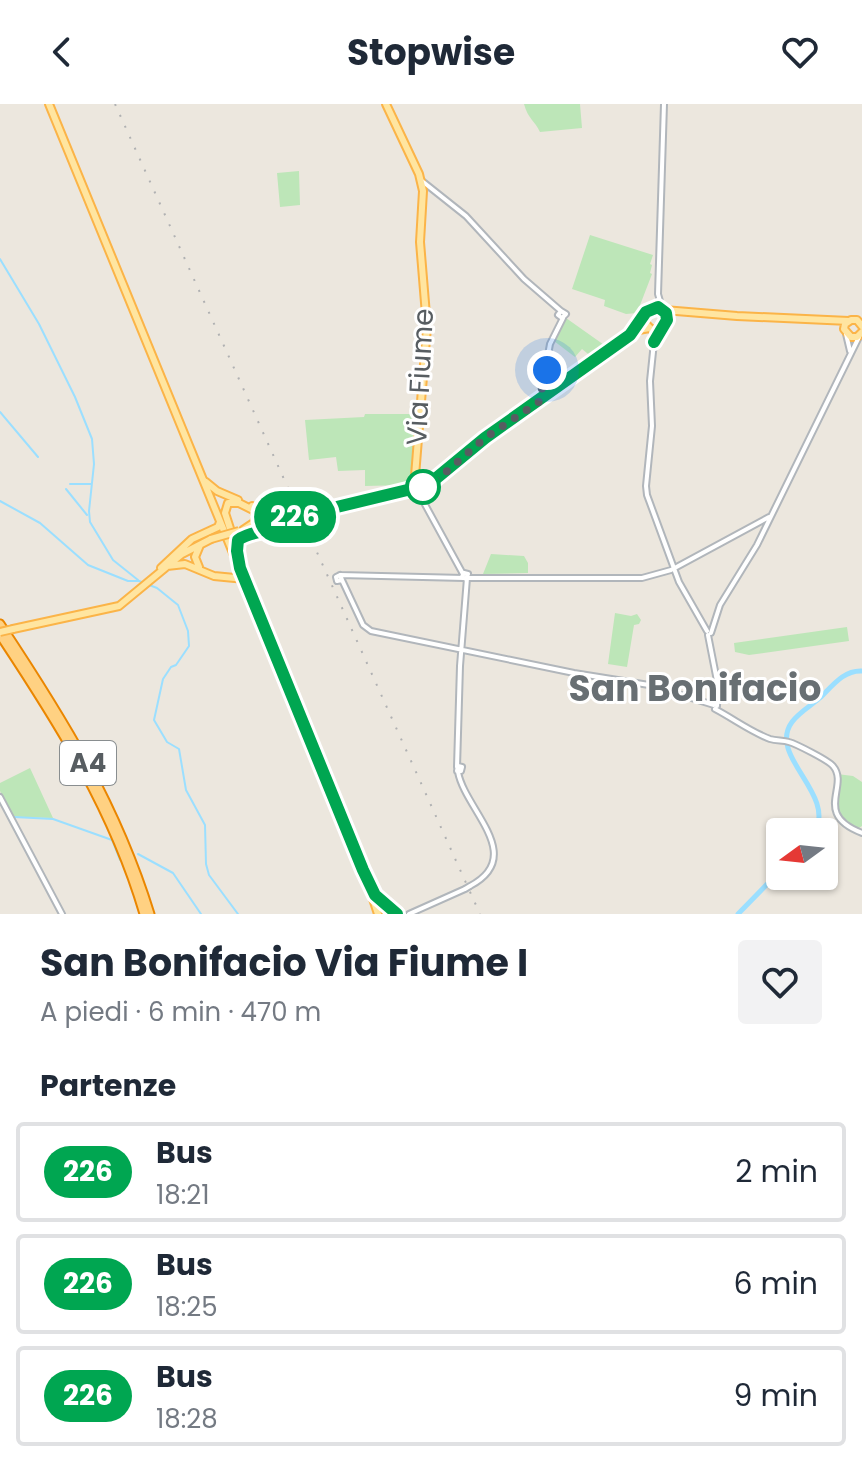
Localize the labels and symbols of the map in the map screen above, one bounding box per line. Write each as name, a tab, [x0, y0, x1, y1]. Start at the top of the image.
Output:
street label: Via Fiume	[397, 307, 443, 447]
your location	[527, 350, 567, 390]
unlabelled marker	[406, 470, 440, 504]
line badge: 226	[249, 491, 341, 543]
district label: San Bonifacio	[569, 663, 821, 714]
road number: A4	[60, 741, 116, 785]
north arrow	[766, 818, 838, 890]

